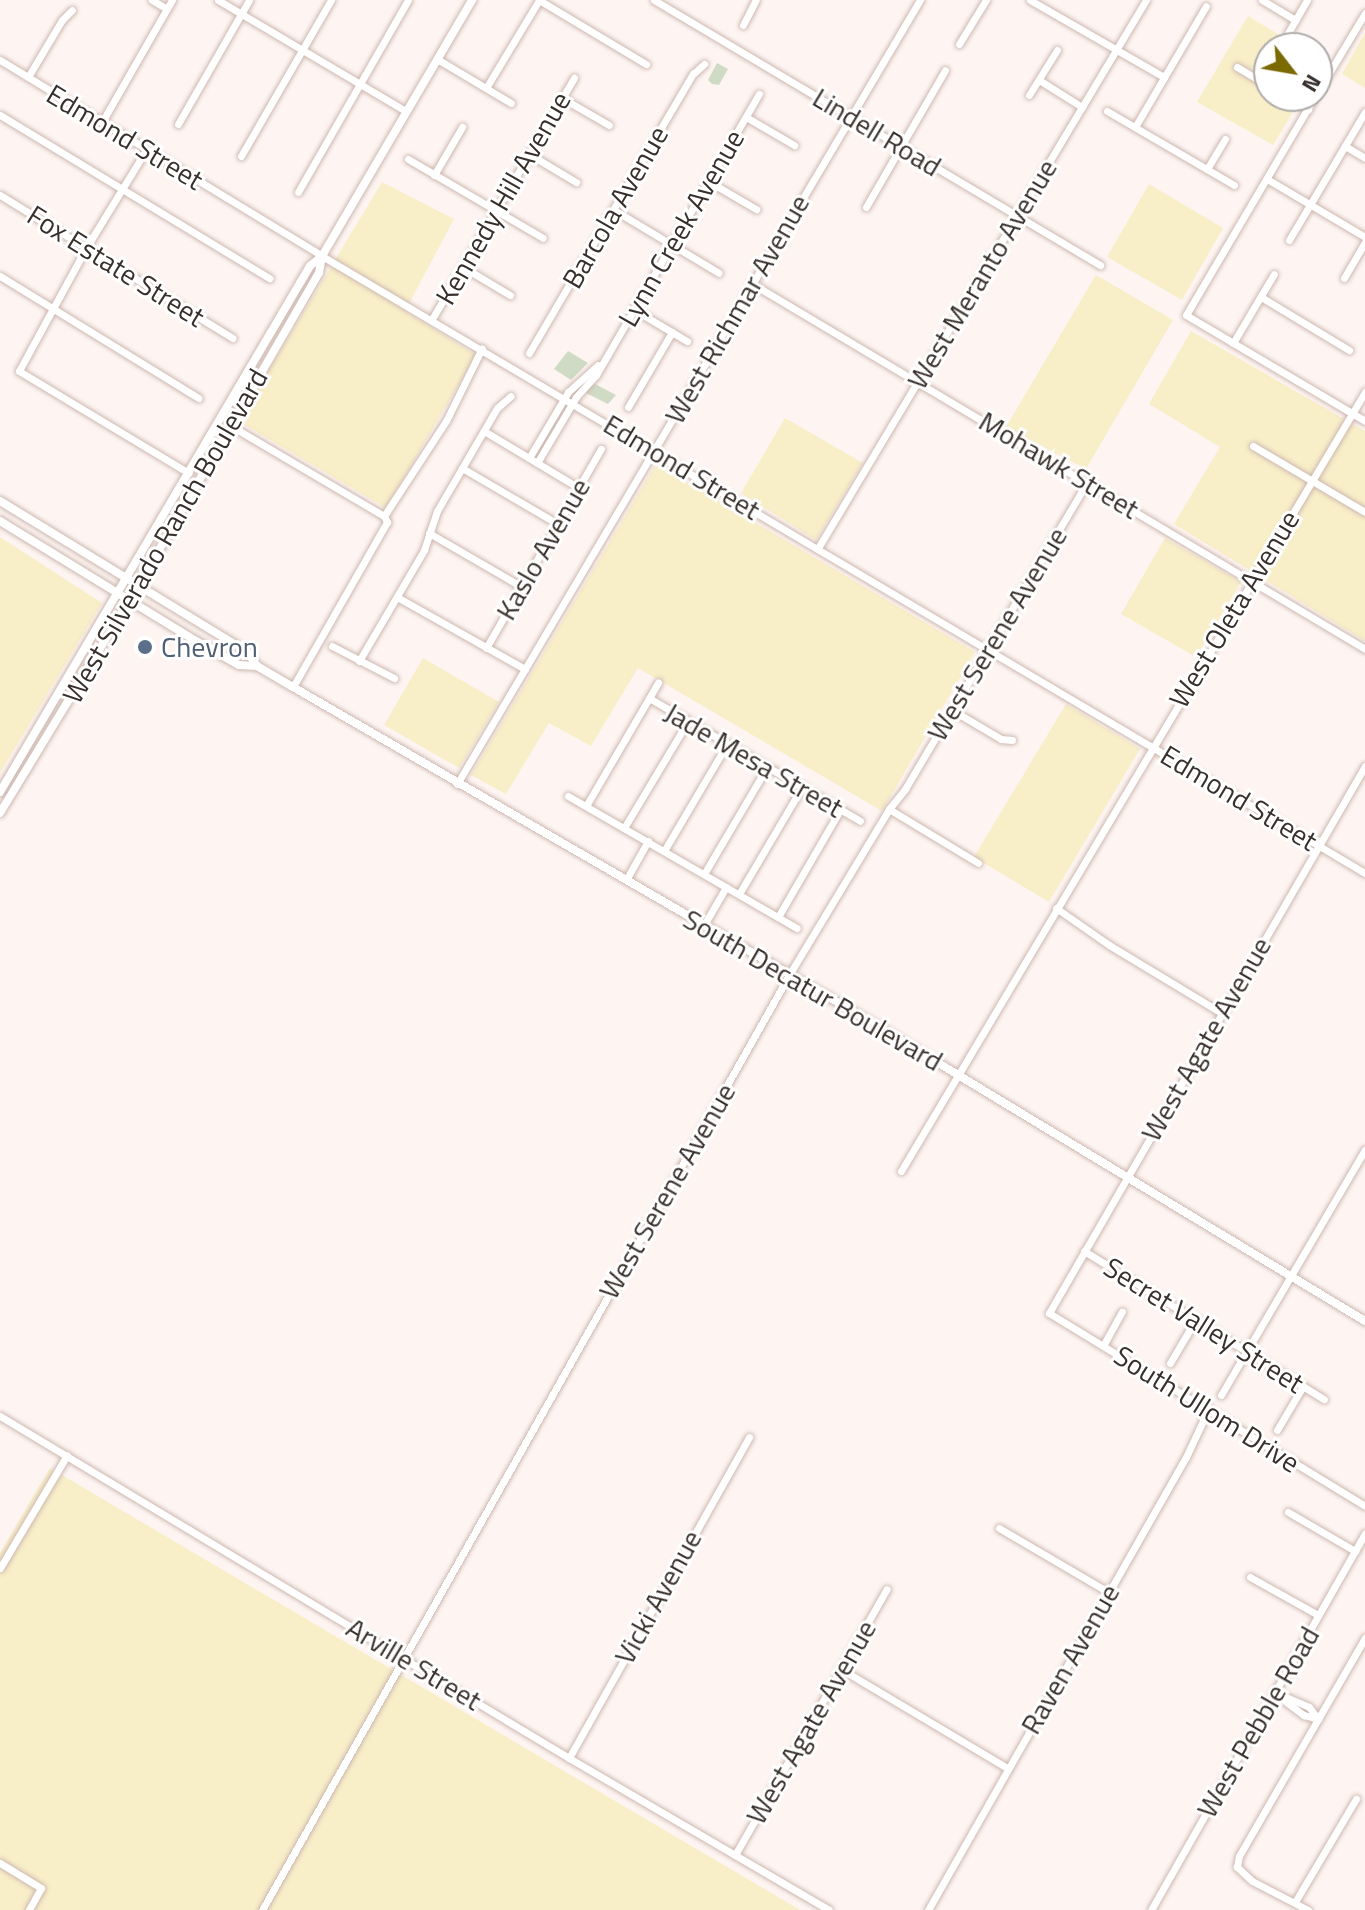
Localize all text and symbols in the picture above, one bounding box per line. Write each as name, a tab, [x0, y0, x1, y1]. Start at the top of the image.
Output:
north arrow	[1253, 32, 1333, 112]
text: N	[1293, 68, 1330, 99]
street label: Edmond Street	[41, 77, 209, 197]
street label: Lindell Road	[807, 81, 947, 183]
street label: Kennedy Hill Avenue	[428, 86, 578, 310]
street label: Barcola Avenue	[555, 120, 675, 294]
street label: Lynn Creek Avenue	[611, 124, 751, 332]
street label: West Meranto Avenue	[900, 153, 1064, 395]
street label: West Richmar Avenue	[658, 188, 816, 430]
street label: Fox Estate Street	[21, 198, 211, 334]
street label: West Silverado Ranch Boulevard	[55, 363, 275, 709]
street label: Mohawk Street	[973, 404, 1145, 526]
street label: Edmond Street	[598, 407, 766, 527]
street label: Kaslo Avenue	[489, 472, 597, 626]
street label: West Oleta Avenue	[1162, 504, 1306, 714]
street label: West Serene Avenue	[920, 521, 1074, 747]
place label: Chevron	[161, 630, 258, 664]
marker: Chevron	[136, 638, 154, 656]
street label: Jade Mesa Street	[659, 695, 849, 825]
street label: Edmond Street	[1155, 738, 1323, 858]
street label: South Decatur Boulevard	[678, 902, 948, 1078]
street label: West Agate Avenue	[1134, 931, 1278, 1147]
street label: West Serene Avenue	[592, 1077, 742, 1305]
street label: Secret Valley Street	[1098, 1250, 1310, 1400]
street label: South Ullom Drive	[1108, 1338, 1306, 1480]
street label: Vicki Avenue	[607, 1524, 709, 1670]
street label: Raven Avenue	[1014, 1578, 1126, 1740]
street label: Arville Street	[340, 1611, 488, 1717]
street label: West Agate Avenue	[739, 1614, 883, 1830]
street label: West Pebble Road	[1190, 1621, 1326, 1823]

